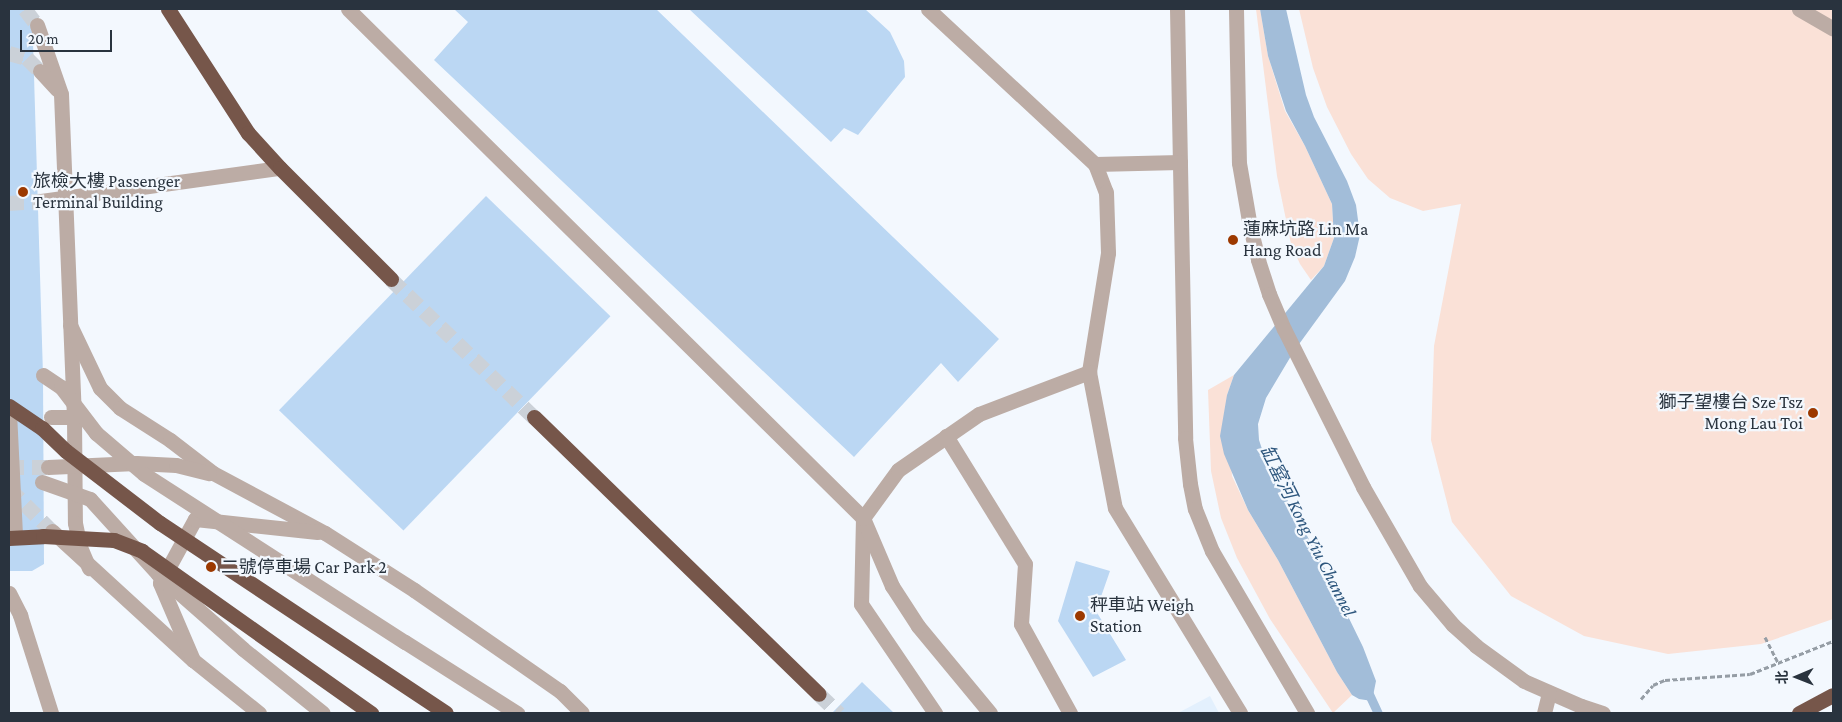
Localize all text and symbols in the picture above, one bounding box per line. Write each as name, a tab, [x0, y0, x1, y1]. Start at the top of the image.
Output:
scale bar	[22, 20, 115, 52]
text: 20 m	[28, 31, 59, 47]
place label: 旅檢大樓 Passenger Terminal Building	[33, 171, 180, 213]
marker: 旅檢大樓 Passenger Terminal Building	[17, 186, 29, 198]
place label: 蓮麻坑路 Lin Ma Hang Road	[1243, 219, 1368, 262]
marker: 蓮麻坑路 Lin Ma Hang Road	[1227, 234, 1239, 246]
place label: 獅子望樓台 Sze Tsz Mong Lau Toi	[1659, 392, 1803, 434]
marker: 獅子望樓台 Sze Tsz Mong Lau Toi	[1807, 407, 1819, 419]
water label: 缸窰河 Kong Yiu Channel	[1255, 442, 1361, 620]
place label: 二號停車場 Car Park 2	[221, 556, 387, 578]
marker: 二號停車場 Car Park 2	[205, 561, 217, 573]
place label: 秤車站 Weigh Station	[1090, 595, 1194, 638]
marker: 秤車站 Weigh Station	[1074, 610, 1086, 622]
north arrow	[1772, 652, 1822, 702]
text: 北	[1774, 670, 1790, 684]

